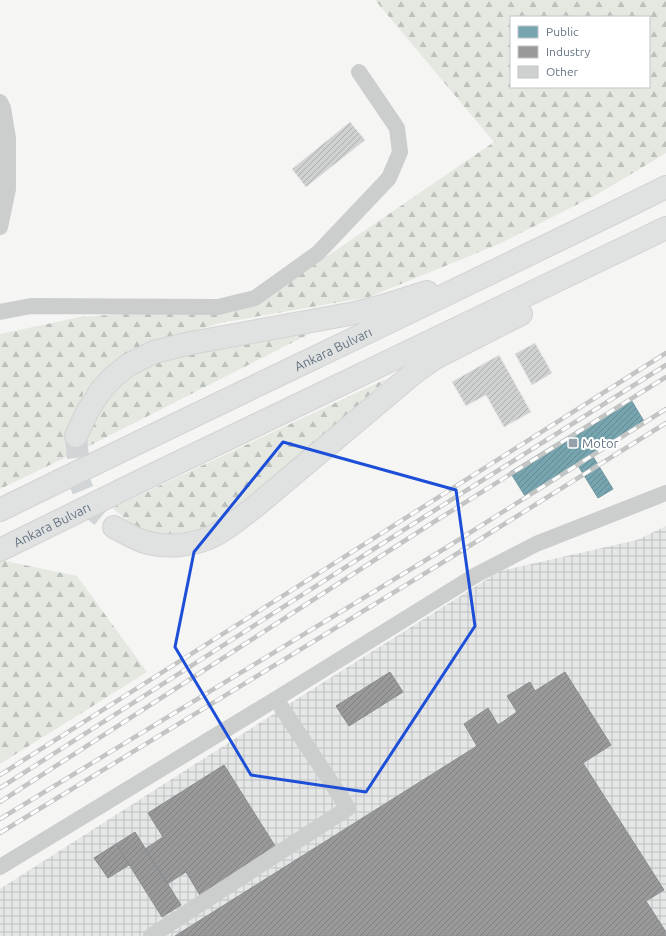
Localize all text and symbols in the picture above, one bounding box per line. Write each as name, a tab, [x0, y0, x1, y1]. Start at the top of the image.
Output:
legend	[510, 16, 650, 88]
text: Public	[546, 25, 579, 38]
text: Industry	[546, 45, 591, 58]
text: Other	[546, 65, 579, 78]
street label: Ankara Bulvarı	[292, 324, 374, 373]
place label: Motor	[582, 436, 619, 450]
marker: Motor	[567, 437, 579, 449]
street label: Ankara Bulvarı	[11, 500, 93, 549]

